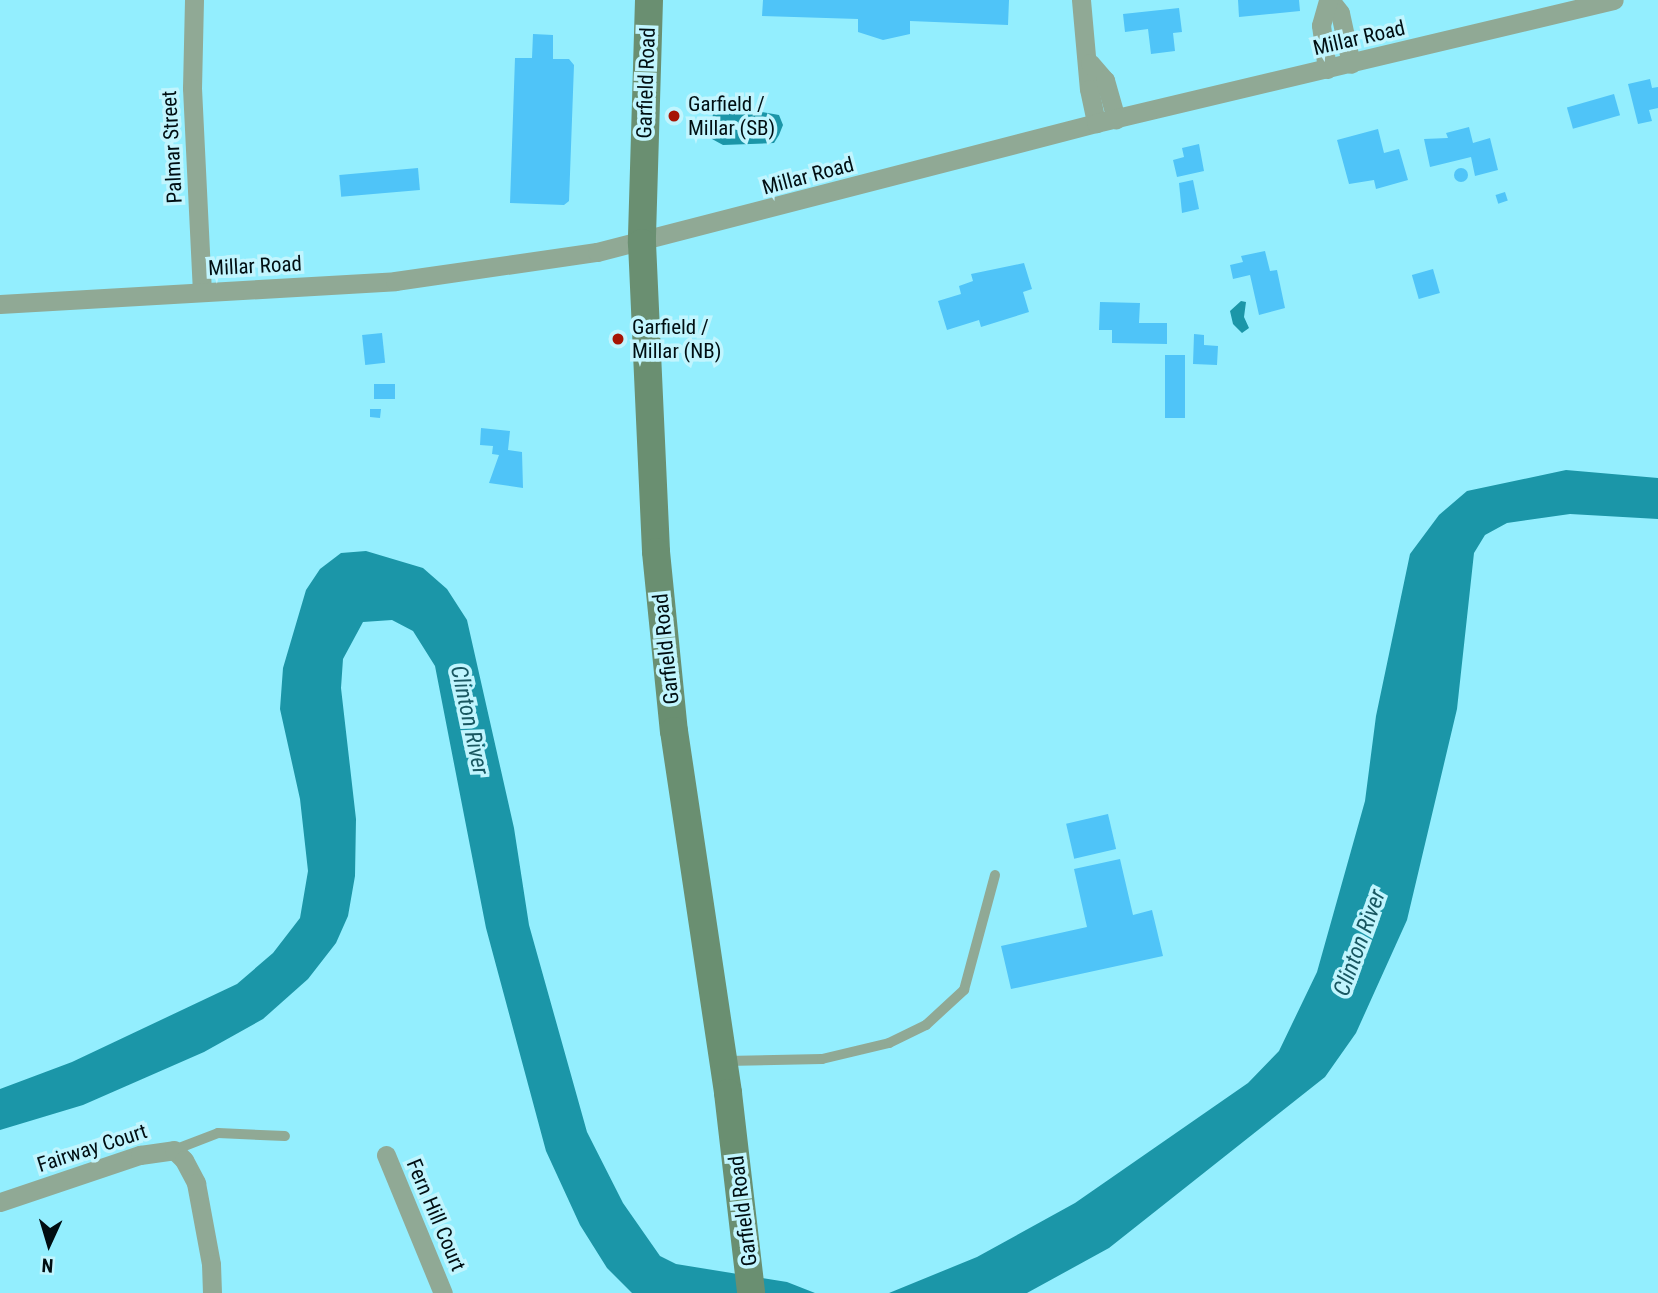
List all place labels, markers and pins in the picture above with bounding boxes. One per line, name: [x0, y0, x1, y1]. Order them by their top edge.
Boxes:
place label: Garfield / Millar (SB): [688, 91, 775, 141]
marker: Garfield / Millar (SB): [666, 108, 682, 124]
place label: Garfield / Millar (NB): [632, 314, 721, 364]
marker: Garfield / Millar (NB): [610, 331, 626, 347]

